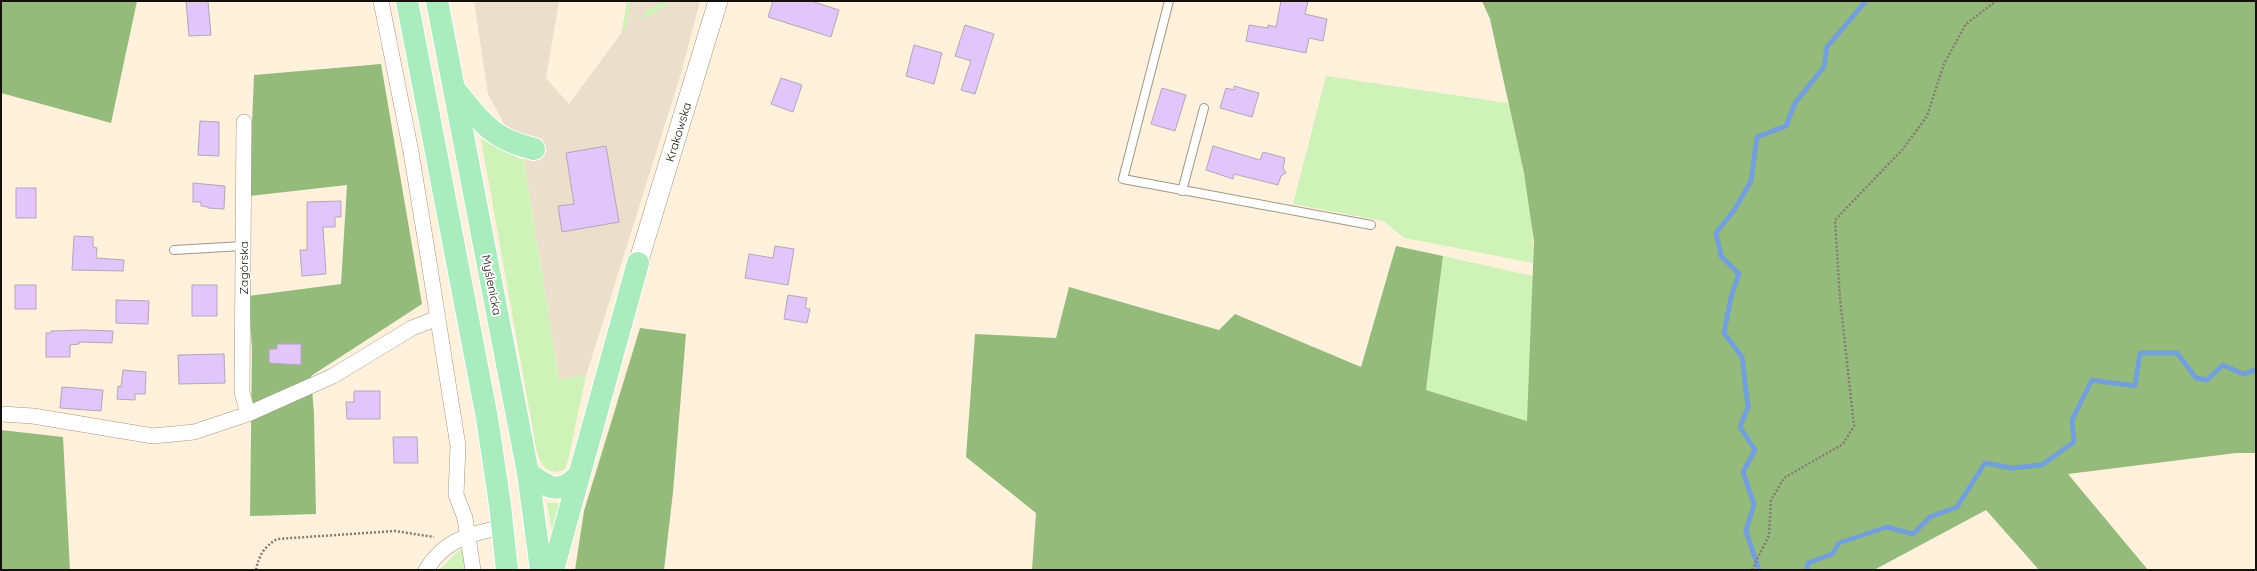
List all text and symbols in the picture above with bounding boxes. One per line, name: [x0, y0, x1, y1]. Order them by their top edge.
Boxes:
street label: Krakowska: [662, 100, 694, 164]
street label: Zagórska: [236, 241, 251, 295]
street label: Myślenicka: [479, 254, 505, 316]

